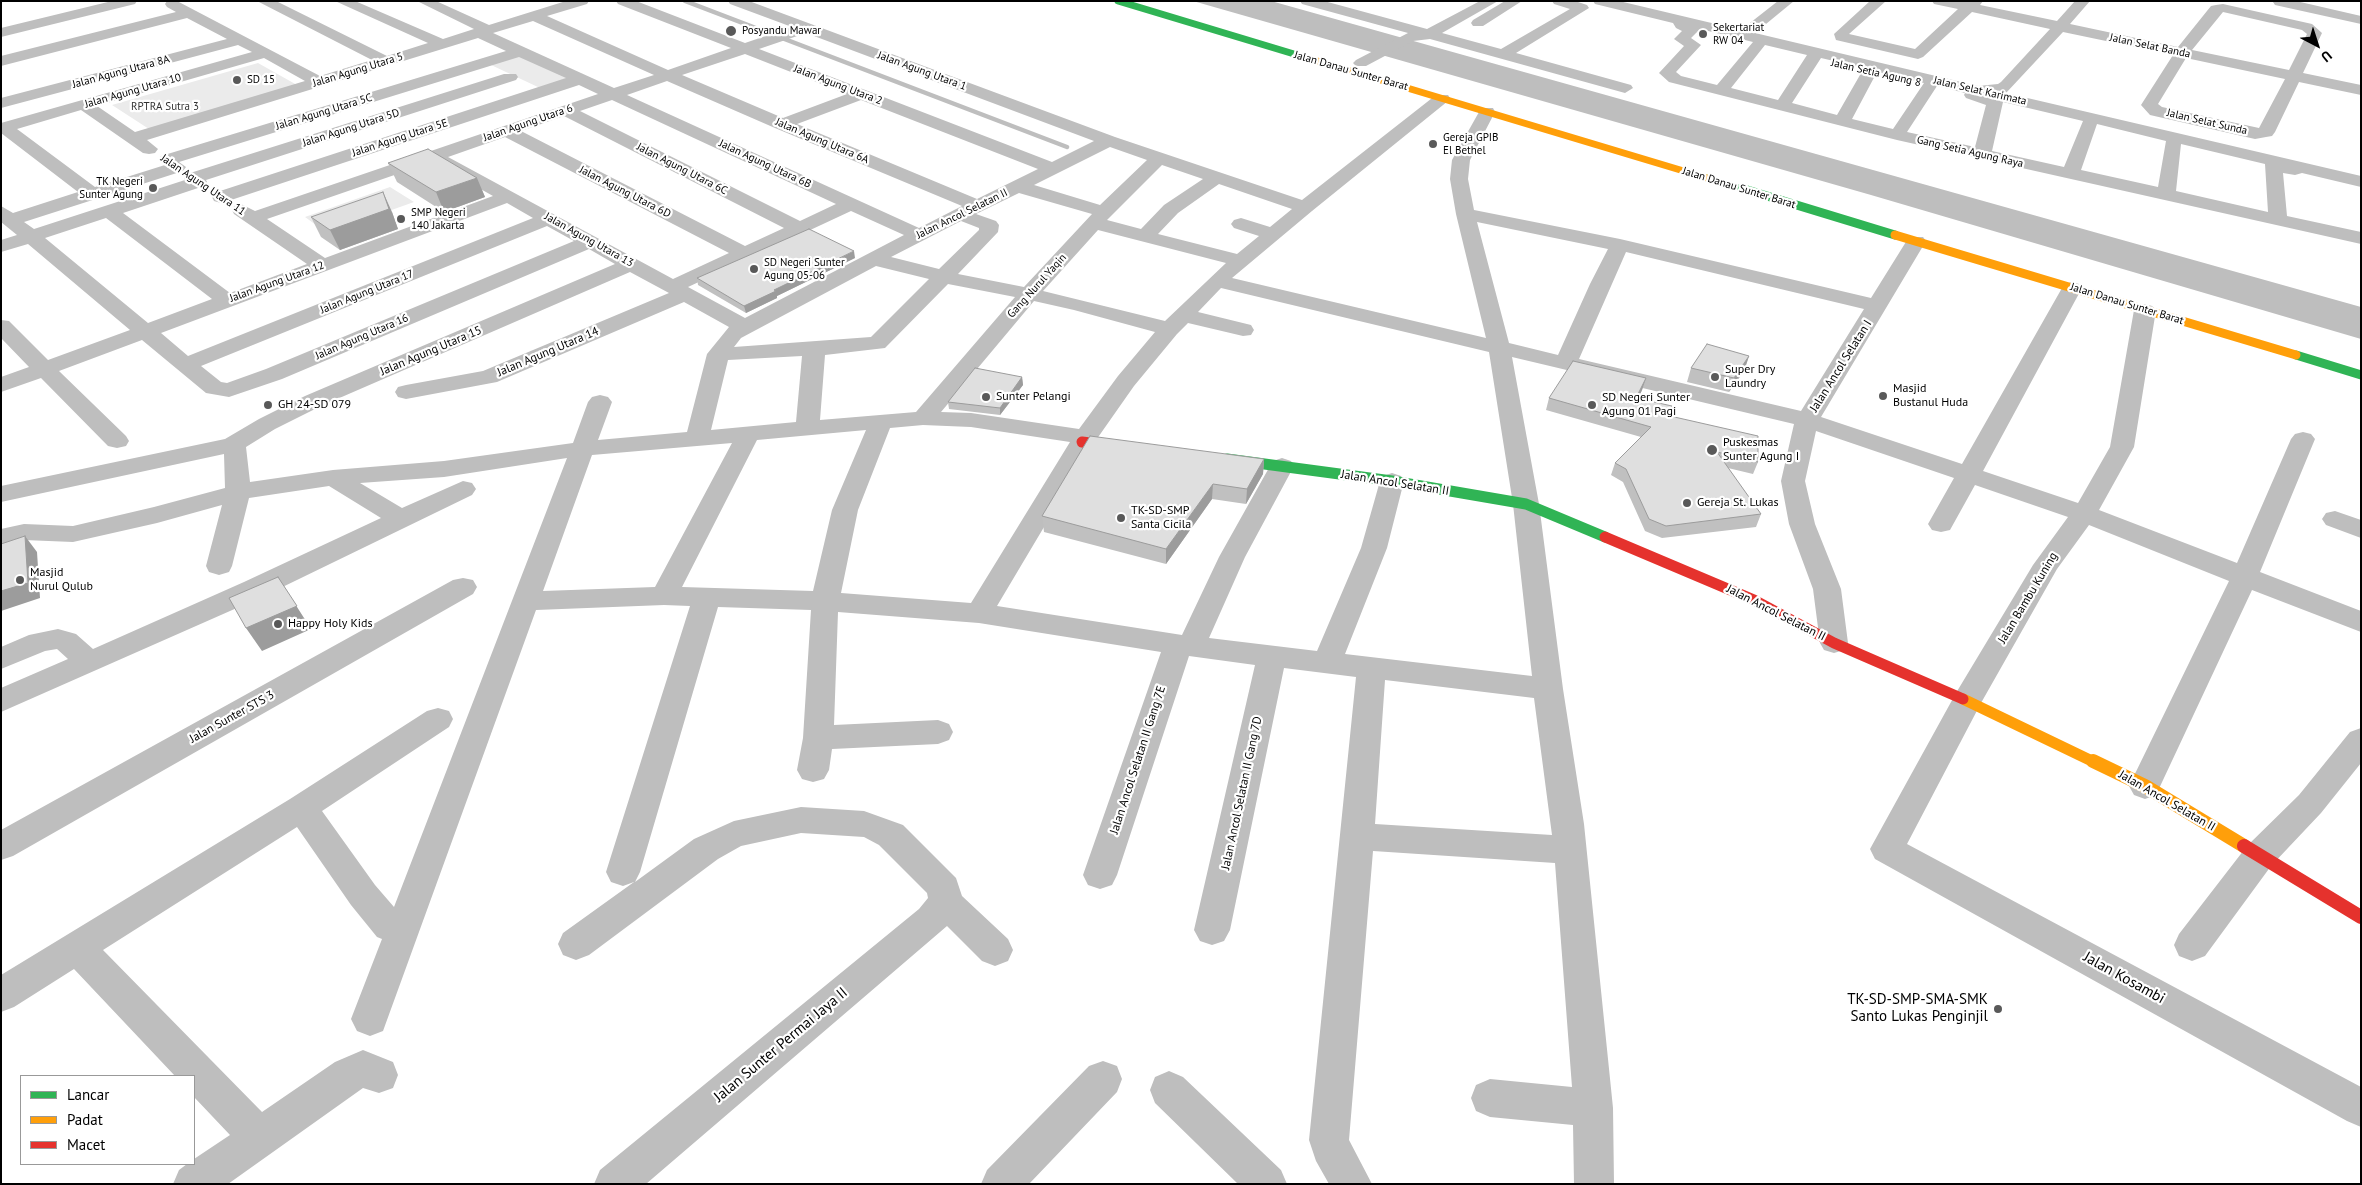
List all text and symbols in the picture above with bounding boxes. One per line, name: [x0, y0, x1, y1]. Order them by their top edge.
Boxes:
north arrow: [2292, 20, 2342, 70]
place label: Sekertariat RW 04: [1713, 21, 1764, 47]
marker: Posyandu Mawar: [724, 24, 738, 38]
place label: Posyandu Mawar: [742, 24, 821, 38]
marker: Sekertariat RW 04: [1697, 28, 1709, 40]
street label: Jalan Selat Banda: [2108, 31, 2192, 61]
text: U: [2317, 47, 2336, 66]
street label: Jalan Danau Sunter Barat: [1293, 48, 1409, 94]
street label: Jalan Agung Utara 1: [876, 49, 968, 93]
street label: Jalan Agung Utara 5: [311, 50, 405, 90]
street label: Jalan Agung Utara 8A: [71, 53, 171, 91]
street label: Jalan Setia Agung 8: [1830, 56, 1922, 90]
street label: Jalan Agung Utara 2: [792, 62, 884, 108]
street label: Jalan Agung Utara 10: [83, 71, 183, 111]
place label: SD 15: [247, 73, 275, 87]
marker: SD 15: [231, 74, 243, 86]
street label: Jalan Selat Karimata: [1932, 74, 2028, 108]
street label: Jalan Agung Utara 5C: [274, 91, 374, 133]
park label: RPTRA Sutra 3: [131, 100, 199, 114]
street label: Jalan Agung Utara 6: [482, 101, 574, 145]
street label: Jalan Agung Utara 5D: [301, 106, 401, 150]
street label: Jalan Selat Sunda: [2165, 106, 2249, 138]
street label: Jalan Agung Utara 6A: [773, 115, 871, 167]
street label: Jalan Agung Utara 5E: [351, 116, 449, 160]
place label: Gereja GPIB El Bethel: [1443, 131, 1498, 157]
street label: Gang Setia Agung Raya: [1915, 133, 2025, 171]
street label: Jalan Agung Utara 6B: [717, 137, 813, 191]
marker: Gereja GPIB El Bethel: [1427, 138, 1439, 150]
street label: Jalan Agung Utara 6C: [634, 140, 730, 198]
street label: Jalan Agung Utara 11: [158, 152, 248, 218]
street label: Jalan Agung Utara 6D: [577, 163, 673, 221]
street label: Jalan Danau Sunter Barat: [1681, 164, 1797, 212]
place label: TK Negeri Sunter Agung: [79, 175, 143, 201]
marker: TK Negeri Sunter Agung: [147, 182, 159, 194]
street label: Jalan Ancol Selatan II: [914, 186, 1010, 242]
place label: SMP Negeri 140 Jakarta: [411, 206, 466, 232]
street label: Jalan Agung Utara 13: [542, 210, 636, 270]
marker: SMP Negeri 140 Jakarta: [395, 213, 407, 225]
street label: Gang Nurul Yaqin: [1005, 251, 1069, 321]
place label: SD Negeri Sunter Agung 05-06: [764, 256, 845, 282]
street label: Jalan Agung Utara 12: [228, 259, 326, 305]
marker: SD Negeri Sunter Agung 05-06: [748, 263, 760, 275]
street label: Jalan Agung Utara 17: [318, 267, 416, 317]
street label: Jalan Danau Sunter Barat: [2069, 280, 2185, 328]
street label: Jalan Agung Utara 16: [314, 311, 410, 363]
street label: Jalan Ancol Selatan I: [1807, 317, 1875, 415]
street label: Jalan Agung Utara 15: [378, 323, 484, 379]
street label: Jalan Agung Utara 14: [495, 324, 601, 380]
place label: Super Dry Laundry: [1725, 363, 1775, 391]
marker: Super Dry Laundry: [1709, 371, 1721, 383]
place label: Masjid Bustanul Huda: [1893, 382, 1968, 410]
place label: Sunter Pelangi: [996, 390, 1071, 404]
marker: Masjid Bustanul Huda: [1877, 390, 1889, 402]
marker: Sunter Pelangi: [980, 391, 992, 403]
place label: SD Negeri Sunter Agung 01 Pagi: [1602, 391, 1690, 419]
place label: GH 24-SD 079: [278, 398, 351, 412]
marker: GH 24-SD 079: [262, 399, 274, 411]
marker: SD Negeri Sunter Agung 01 Pagi: [1586, 399, 1598, 411]
place label: Puskesmas Sunter Agung I: [1723, 436, 1799, 464]
marker: Puskesmas Sunter Agung I: [1705, 443, 1719, 457]
street label: Jalan Ancol Selatan II: [1340, 467, 1450, 499]
place label: Gereja St. Lukas: [1697, 496, 1779, 510]
marker: Gereja St. Lukas: [1681, 497, 1693, 509]
place label: TK-SD-SMP Santa Cicila: [1131, 504, 1191, 532]
marker: TK-SD-SMP Santa Cicila: [1115, 512, 1127, 524]
street label: Jalan Bambu Kuning: [1995, 550, 2061, 646]
place label: Masjid Nurul Qulub: [30, 566, 93, 594]
marker: Masjid Nurul Qulub: [14, 574, 26, 586]
street label: Jalan Ancol Selatan II: [1724, 582, 1828, 644]
place label: Happy Holy Kids: [288, 617, 372, 631]
marker: Happy Holy Kids: [272, 618, 284, 630]
street label: Jalan Ancol Selatan II Gang 7E: [1107, 684, 1169, 836]
street label: Jalan Sunter STS 3: [187, 688, 277, 746]
street label: Jalan Ancol Selatan II Gang 7D: [1219, 715, 1265, 871]
street label: Jalan Ancol Selatan II: [2116, 767, 2218, 835]
street label: Jalan Kosambi: [2080, 948, 2168, 1008]
street label: Jalan Sunter Permai Jaya II: [711, 984, 851, 1106]
place label: TK-SD-SMP-SMA-SMK Santo Lukas Penginjil: [1847, 991, 1988, 1026]
marker: TK-SD-SMP-SMA-SMK Santo Lukas Penginjil: [1992, 1003, 2004, 1015]
legend: [20, 1075, 195, 1165]
text: Lancar: [67, 1085, 109, 1104]
text: Padat: [67, 1110, 103, 1129]
text: Macet: [67, 1135, 105, 1154]

